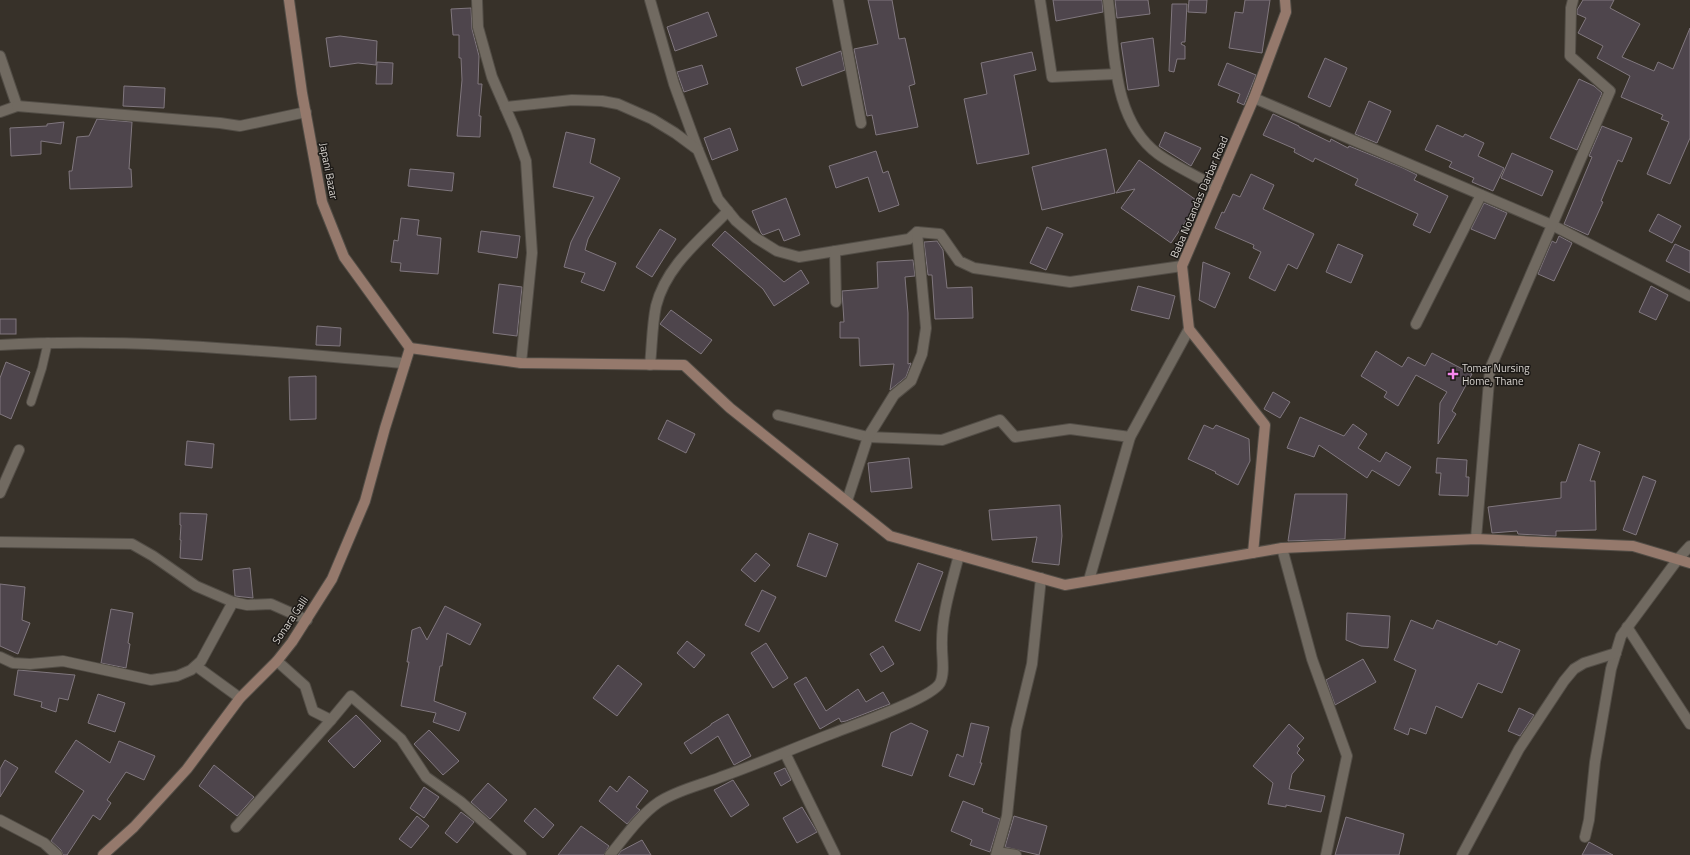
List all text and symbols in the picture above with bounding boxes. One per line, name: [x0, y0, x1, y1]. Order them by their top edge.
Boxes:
street label: Baba Notandas Darbar Road: [1166, 133, 1232, 260]
street label: Japani Bazar: [316, 141, 342, 201]
place label: Tomar Nursing Home, Thane: [1462, 360, 1530, 389]
marker: Tomar Nursing Home, Thane: [1447, 368, 1459, 380]
street label: Sonara Galli: [268, 593, 312, 647]

